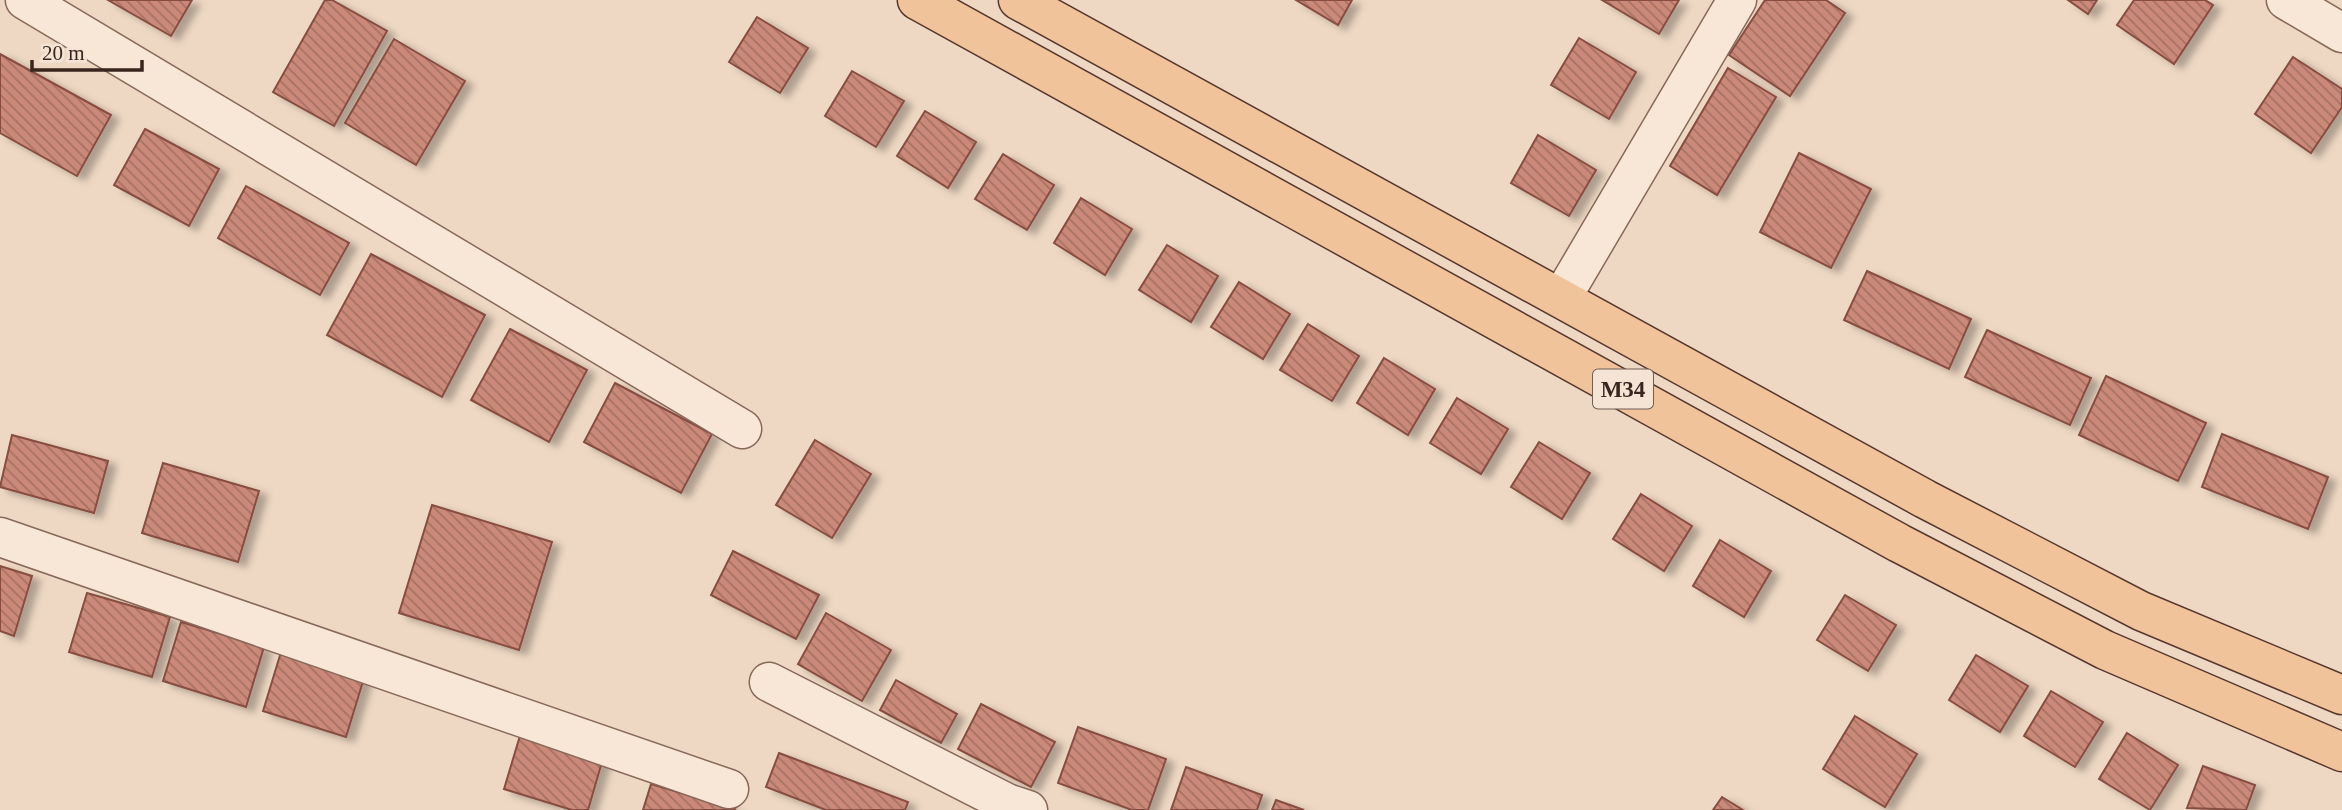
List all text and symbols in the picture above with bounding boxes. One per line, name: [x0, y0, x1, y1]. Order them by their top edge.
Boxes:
scale bar: [32, 28, 142, 72]
text: 20 m: [42, 41, 85, 65]
road number: M34: [1593, 370, 1653, 408]

